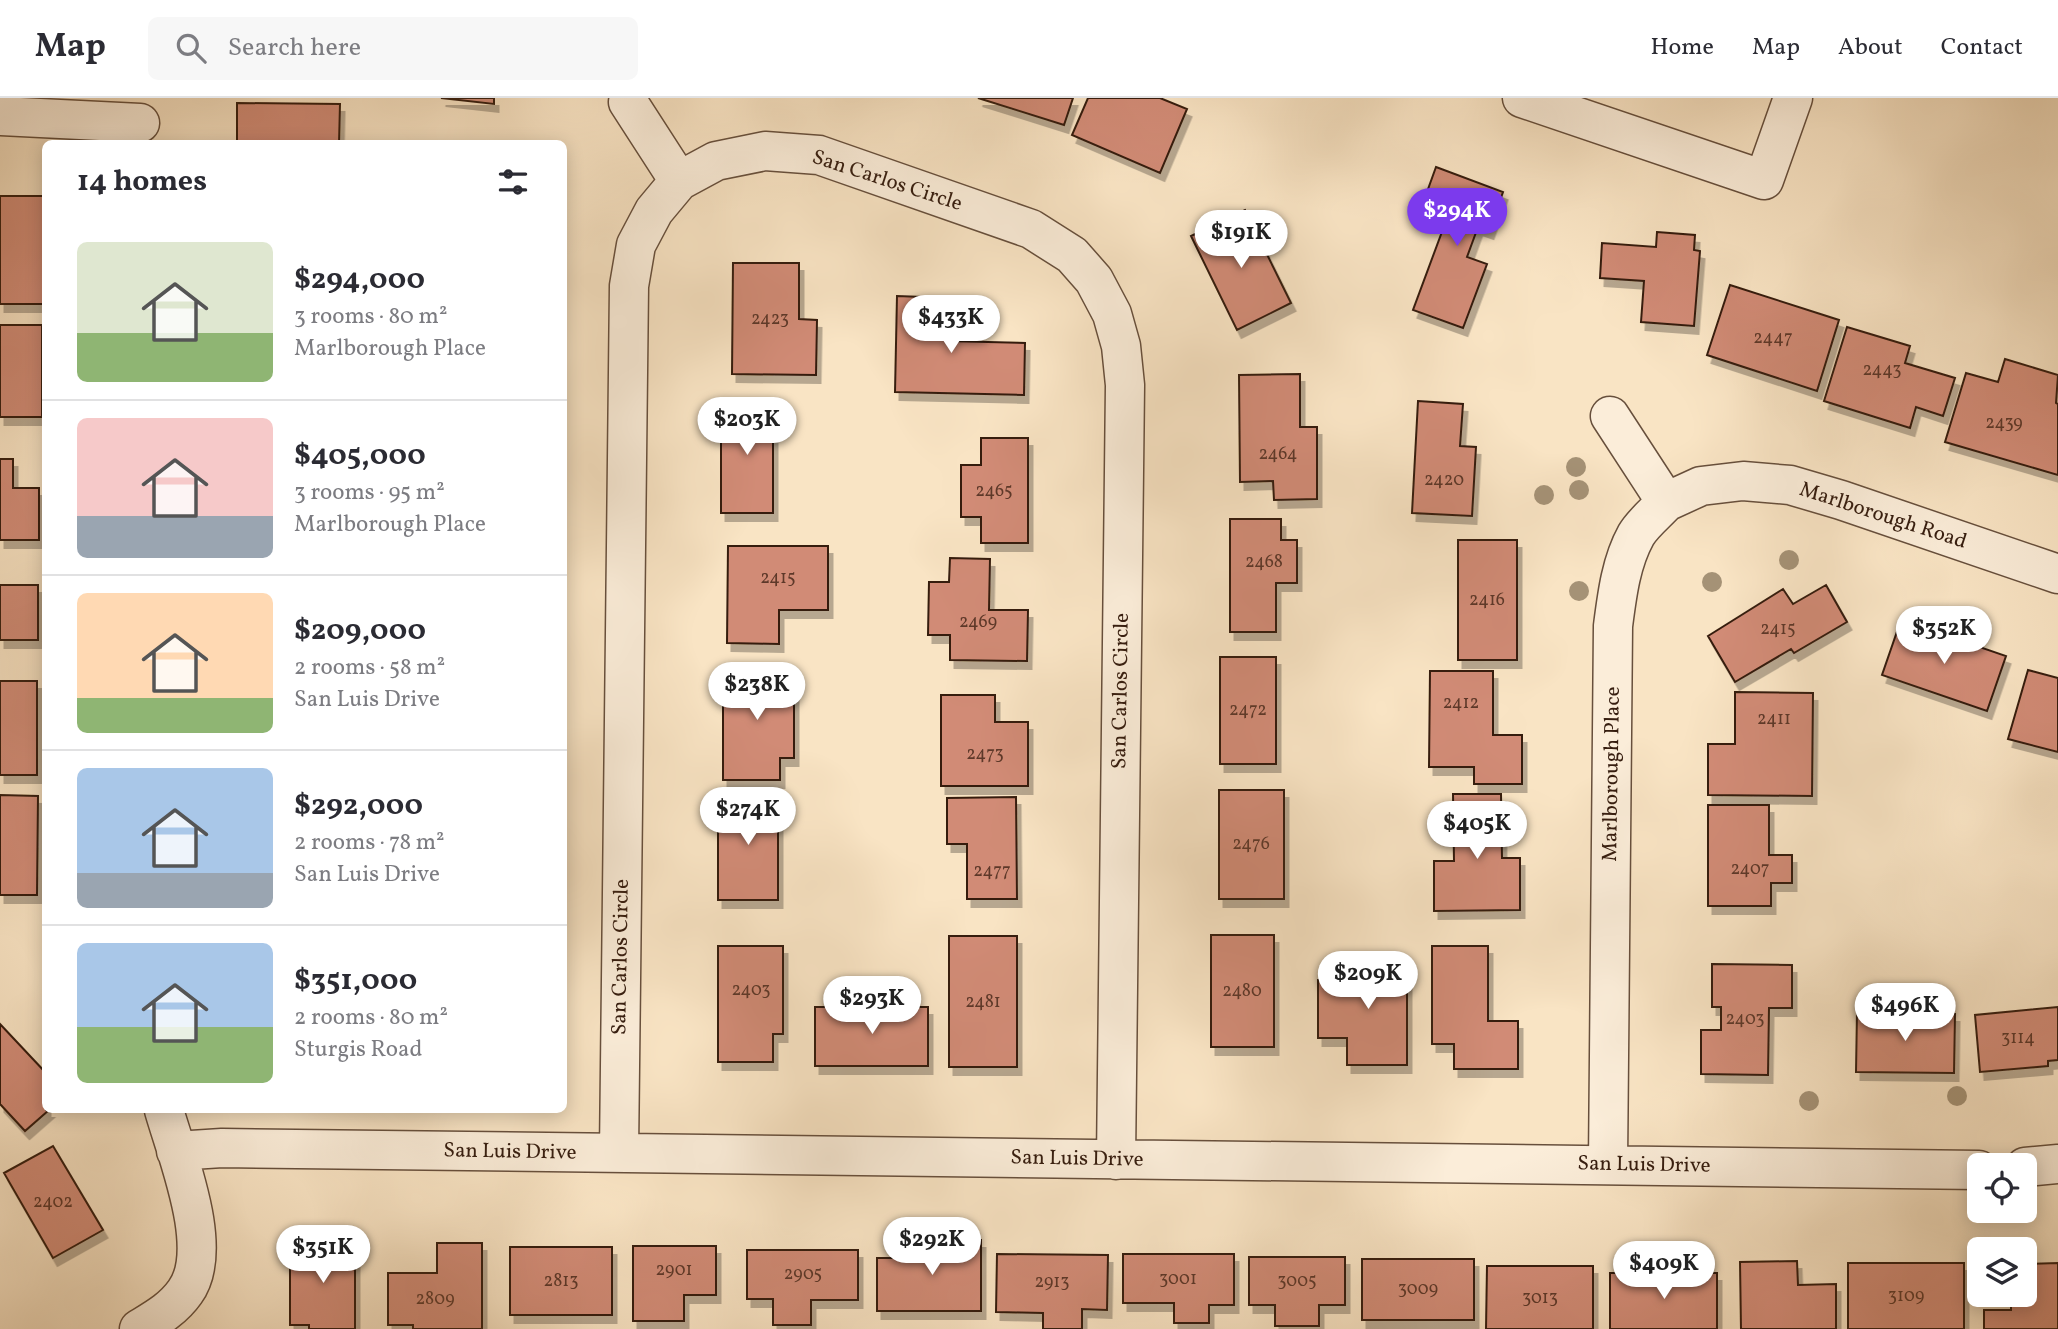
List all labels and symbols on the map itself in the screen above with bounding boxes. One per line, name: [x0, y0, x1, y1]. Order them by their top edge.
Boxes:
street label: San Carlos Circle: [808, 143, 966, 219]
pin: $294K: [1408, 188, 1506, 248]
pin: $191K: [1192, 211, 1290, 270]
pin: $433K: [902, 296, 1000, 355]
house number: 2423: [751, 307, 789, 332]
house number: 2447: [1753, 326, 1793, 351]
house number: 2443: [1862, 358, 1902, 383]
pin: $203K: [698, 398, 796, 457]
house number: 2439: [1985, 411, 2023, 436]
house number: 2464: [1258, 442, 1298, 467]
house number: 2420: [1424, 468, 1464, 493]
street label: Marlborough Road: [1796, 475, 1970, 557]
house number: 2465: [975, 479, 1013, 504]
house number: 2468: [1245, 550, 1283, 575]
house number: 2415: [760, 566, 796, 591]
house number: 2416: [1469, 588, 1505, 613]
pin: $352K: [1895, 606, 1993, 666]
house number: 2469: [959, 610, 997, 635]
street label: San Carlos Circle: [1105, 613, 1137, 769]
house number: 2415: [1760, 617, 1796, 642]
pin: $238K: [708, 662, 806, 722]
street label: Marlborough Place: [1596, 686, 1628, 862]
house number: 2412: [1443, 691, 1479, 716]
house number: 2472: [1229, 698, 1267, 723]
house number: 2411: [1757, 707, 1791, 732]
house number: 2473: [966, 742, 1004, 767]
pin: $274K: [699, 788, 797, 847]
pin: $405K: [1428, 802, 1526, 861]
house number: 2476: [1232, 832, 1270, 857]
house number: 2407: [1730, 857, 1770, 882]
house number: 2477: [973, 859, 1011, 884]
street label: San Carlos Circle: [605, 879, 637, 1035]
pin: $209K: [1319, 951, 1417, 1011]
pin: $293K: [823, 976, 921, 1036]
house number: 2403: [731, 978, 771, 1003]
house number: 2480: [1222, 979, 1262, 1004]
pin: $496K: [1856, 984, 1954, 1043]
house number: 2481: [965, 990, 1001, 1015]
house number: 2403: [1725, 1007, 1765, 1032]
house number: 3114: [2001, 1026, 2035, 1051]
street label: San Luis Drive: [443, 1136, 577, 1168]
street label: San Luis Drive: [1010, 1143, 1144, 1175]
street label: San Luis Drive: [1577, 1149, 1711, 1181]
house number: 2402: [33, 1190, 73, 1215]
pin: $292K: [883, 1218, 981, 1277]
pin: $351K: [274, 1226, 372, 1285]
pin: $409K: [1615, 1242, 1713, 1301]
house number: 2901: [656, 1258, 693, 1283]
house number: 2905: [784, 1262, 822, 1287]
house number: 3001: [1159, 1267, 1197, 1292]
house number: 2813: [543, 1269, 579, 1294]
house number: 3005: [1277, 1269, 1317, 1294]
house number: 2913: [1034, 1270, 1070, 1295]
house number: 3009: [1398, 1277, 1438, 1302]
house number: 3109: [1888, 1284, 1924, 1309]
house number: 3013: [1522, 1286, 1558, 1311]
house number: 2809: [415, 1287, 455, 1312]

